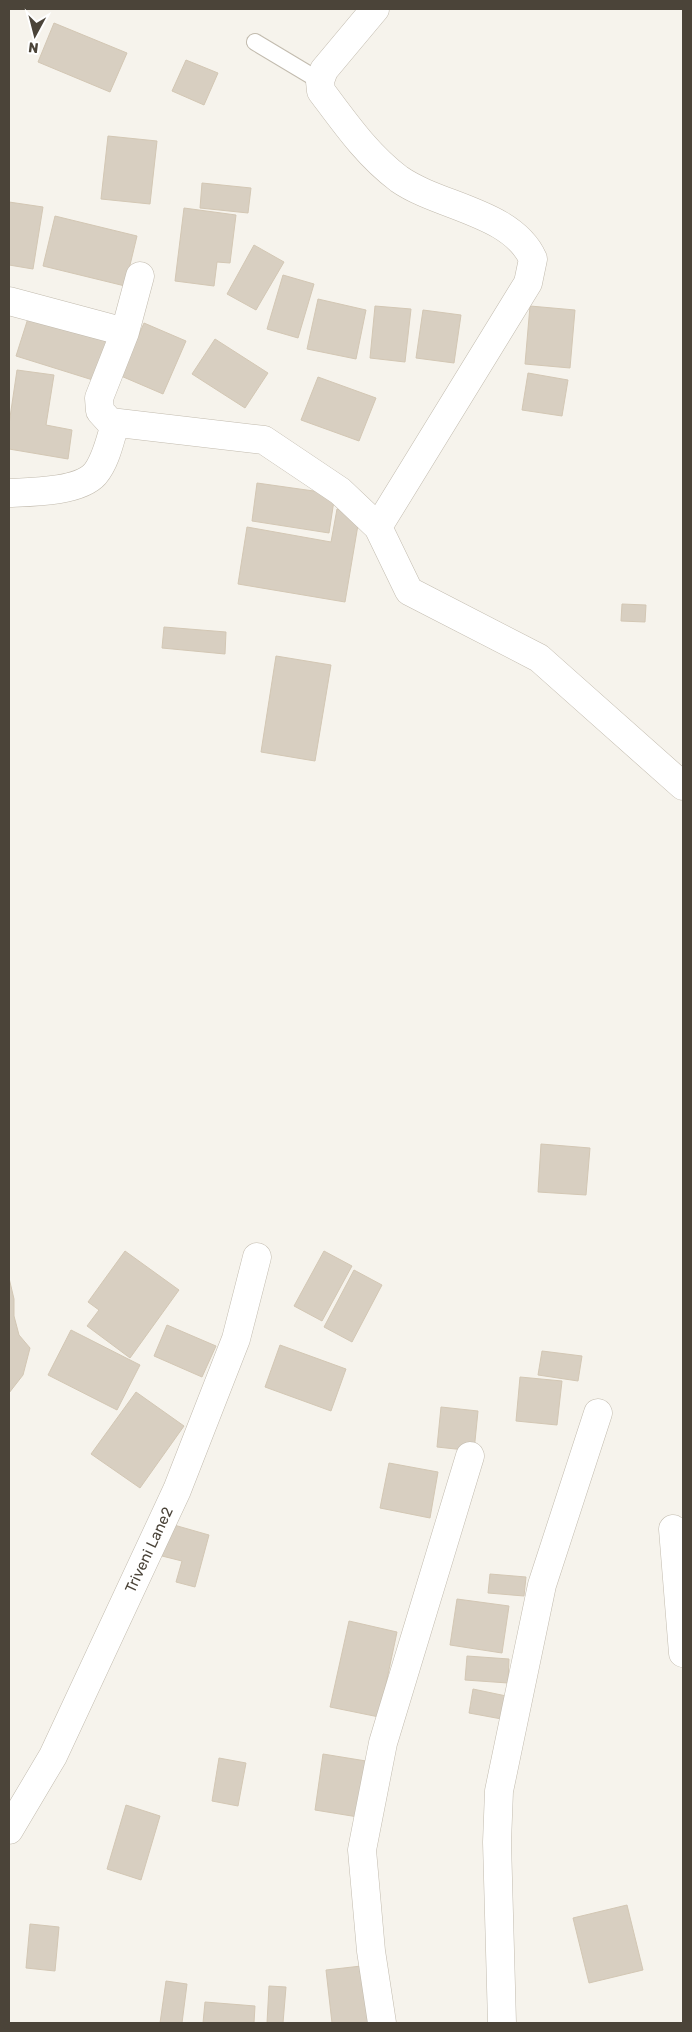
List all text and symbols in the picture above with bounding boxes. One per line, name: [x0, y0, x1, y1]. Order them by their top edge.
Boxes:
north arrow: [10, 10, 60, 60]
text: N: [27, 38, 40, 56]
street label: Triveni Lane2: [121, 1504, 177, 1596]

